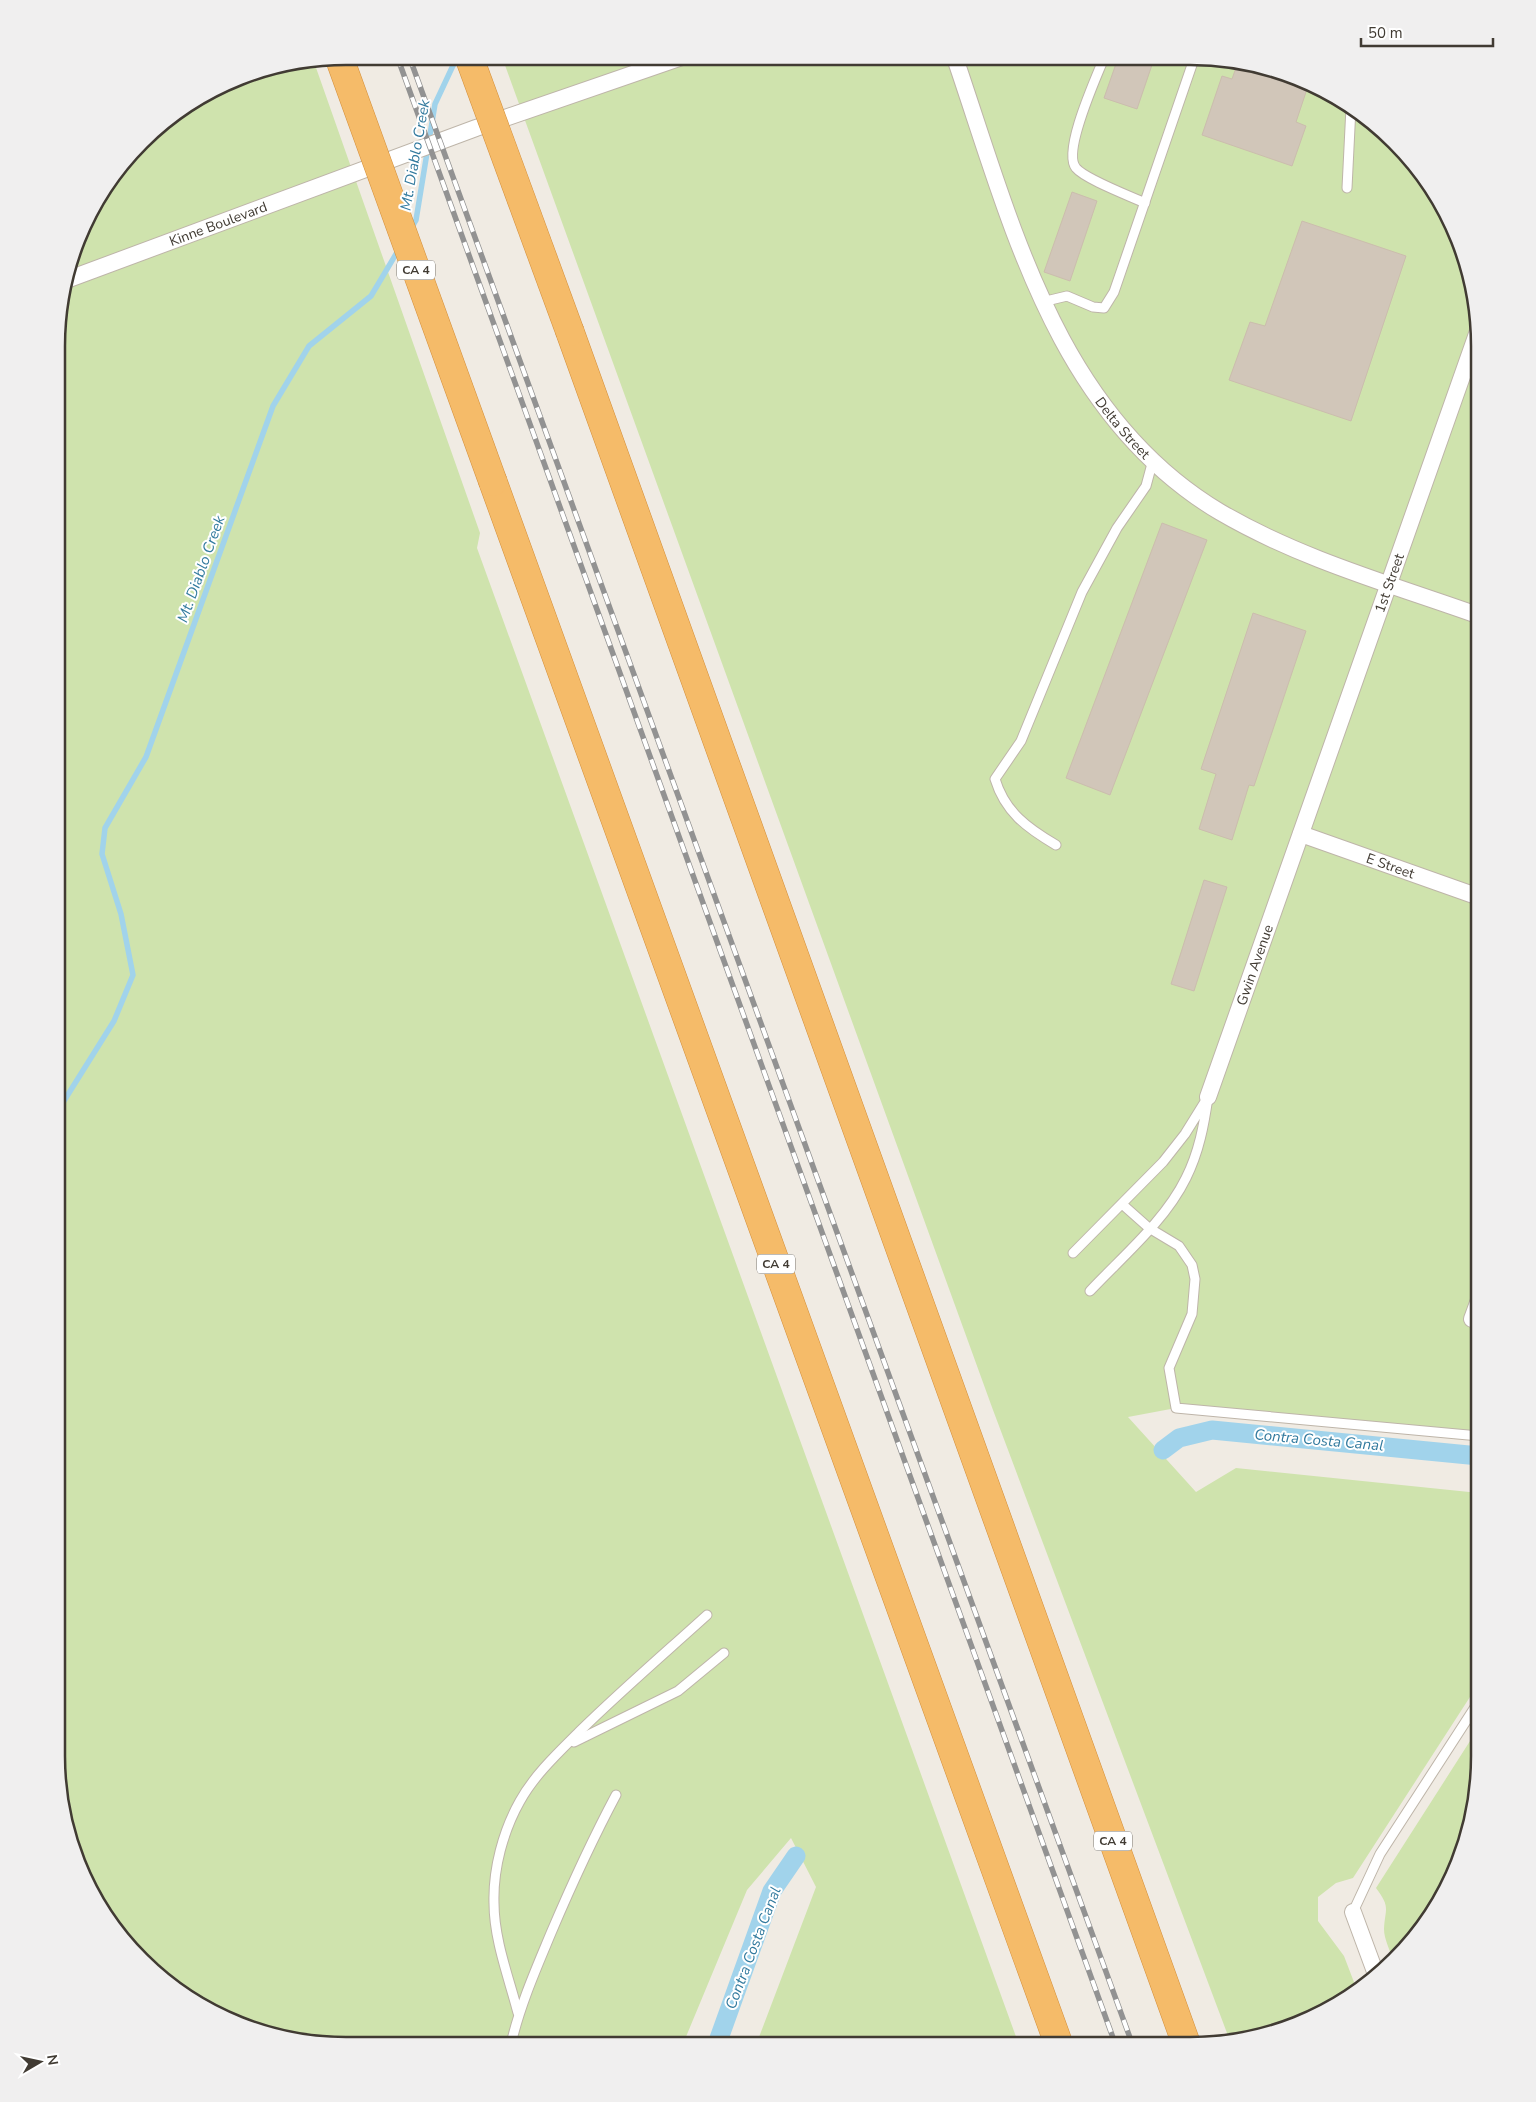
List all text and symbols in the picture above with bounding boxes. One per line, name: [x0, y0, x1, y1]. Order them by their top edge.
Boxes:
scale bar: [1361, 15, 1494, 47]
text: 50 m: [1368, 23, 1403, 43]
water label: Mt. Diablo Creek: [395, 98, 435, 212]
street label: Kinne Boulevard: [167, 197, 270, 251]
road number: CA 4: [397, 260, 435, 280]
street label: Delta Street: [1090, 393, 1154, 464]
water label: Mt. Diablo Creek: [172, 512, 230, 625]
street label: 1st Street: [1370, 551, 1409, 615]
street label: E Street: [1364, 849, 1417, 884]
street label: Gwin Avenue: [1232, 922, 1278, 1008]
road number: CA 4: [757, 1254, 795, 1274]
water label: Contra Costa Canal: [1254, 1424, 1384, 1456]
road number: CA 4: [1094, 1832, 1132, 1850]
water label: Contra Costa Canal: [720, 1884, 786, 2012]
north arrow: [15, 2037, 65, 2087]
text: N: [42, 2053, 63, 2067]

